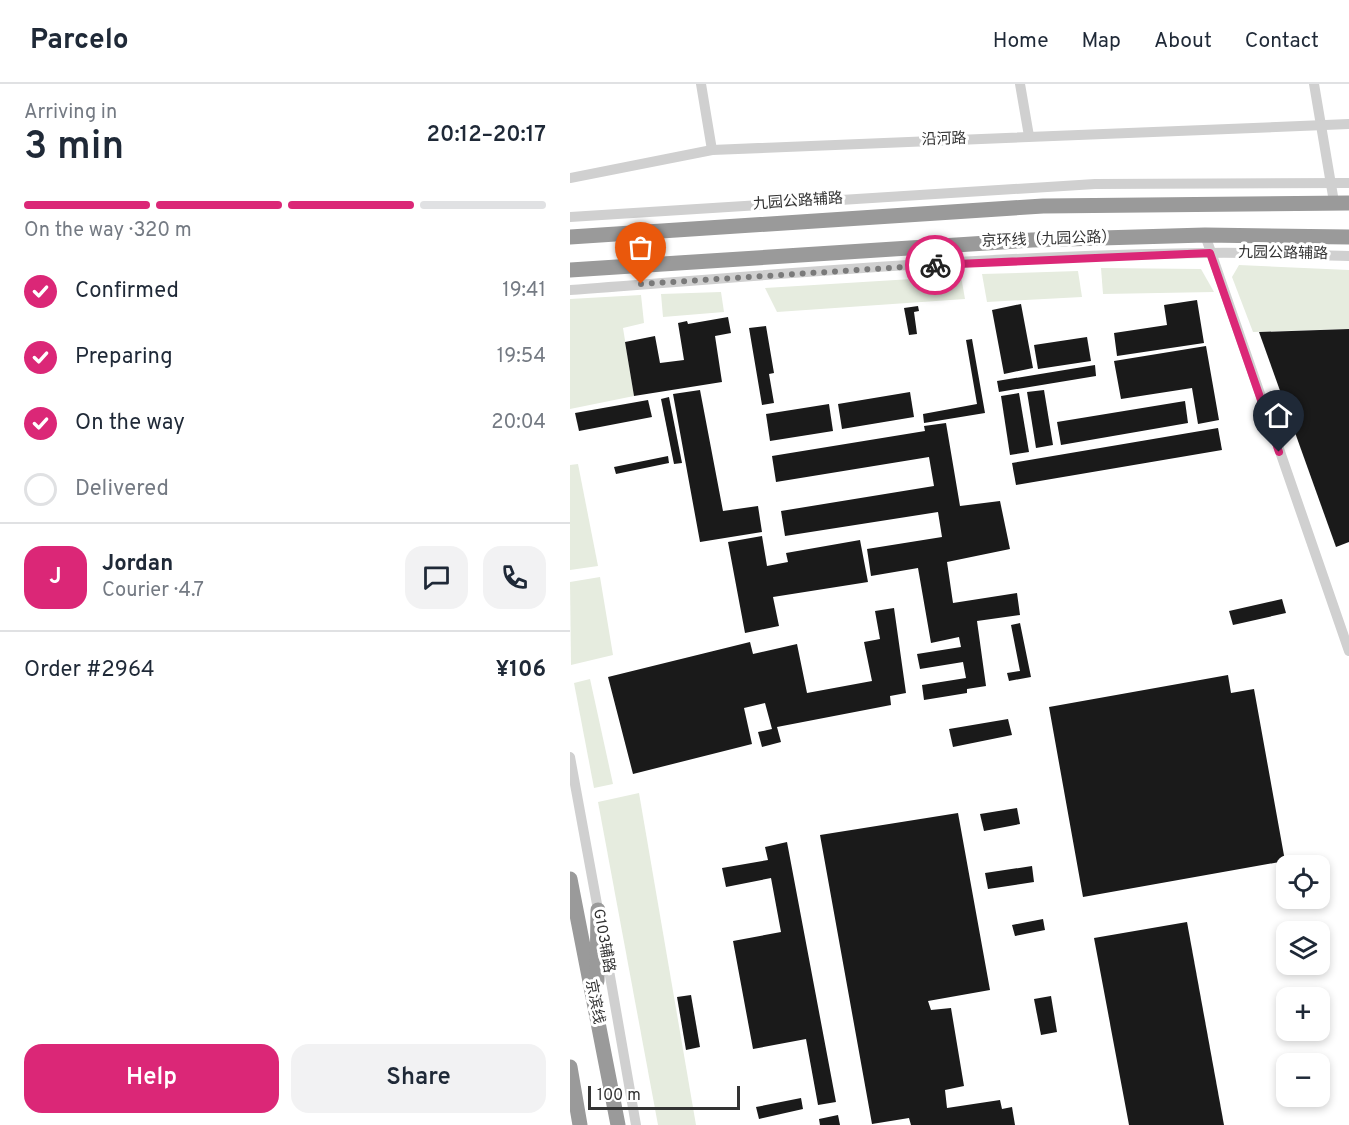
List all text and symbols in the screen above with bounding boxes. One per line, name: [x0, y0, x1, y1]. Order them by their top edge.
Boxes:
text: Parcelo: [30, 23, 129, 59]
text: Home: [993, 28, 1049, 55]
text: Map: [1082, 28, 1121, 55]
text: About: [1154, 28, 1212, 55]
text: Contact: [1245, 28, 1319, 55]
text: Arriving in: [24, 100, 117, 126]
text: 20:12–20:17: [427, 122, 546, 149]
text: 3 min: [24, 124, 124, 173]
street label: 沿河路: [921, 130, 967, 150]
street label: 九园公路辅路: [752, 189, 844, 215]
text: On the way · 320 m: [24, 218, 192, 244]
pin: [615, 222, 666, 284]
street label: 京环线（九园公路）: [981, 228, 1117, 252]
icon: bag: [624, 231, 657, 264]
courier: [905, 235, 965, 295]
street label: 九园公路辅路: [1238, 244, 1328, 264]
icon: bike: [919, 249, 952, 282]
icon: check: [24, 275, 57, 308]
text: Confirmed: [75, 278, 179, 305]
text: 19:41: [502, 278, 546, 304]
icon: check: [24, 341, 57, 374]
text: Preparing: [75, 344, 173, 371]
text: 19:54: [497, 344, 546, 370]
pin: [1253, 390, 1304, 452]
icon: home: [1262, 399, 1295, 432]
icon: check: [24, 407, 57, 440]
text: On the way: [75, 410, 185, 437]
text: 20:04: [491, 410, 546, 436]
text: Delivered: [75, 476, 169, 503]
button: chat: [405, 546, 468, 609]
button: phone: [483, 546, 546, 609]
text: Jordan: [102, 551, 173, 578]
text: J: [49, 564, 62, 591]
text: Courier · 4.7: [102, 578, 204, 604]
text: Order #2964: [24, 657, 155, 684]
text: ¥106: [496, 657, 546, 684]
map controls: [1276, 855, 1330, 1107]
button: locate: [1276, 855, 1330, 909]
street label: G103辅路: [588, 908, 618, 974]
button: layers: [1276, 921, 1330, 975]
street label: 京滨线: [580, 978, 608, 1026]
button: +: [1276, 987, 1330, 1041]
button: Help: [24, 1044, 279, 1113]
button: Share: [291, 1044, 546, 1113]
button: −: [1276, 1053, 1330, 1107]
scale bar: [588, 1083, 740, 1110]
text: 100 m: [597, 1086, 641, 1106]

